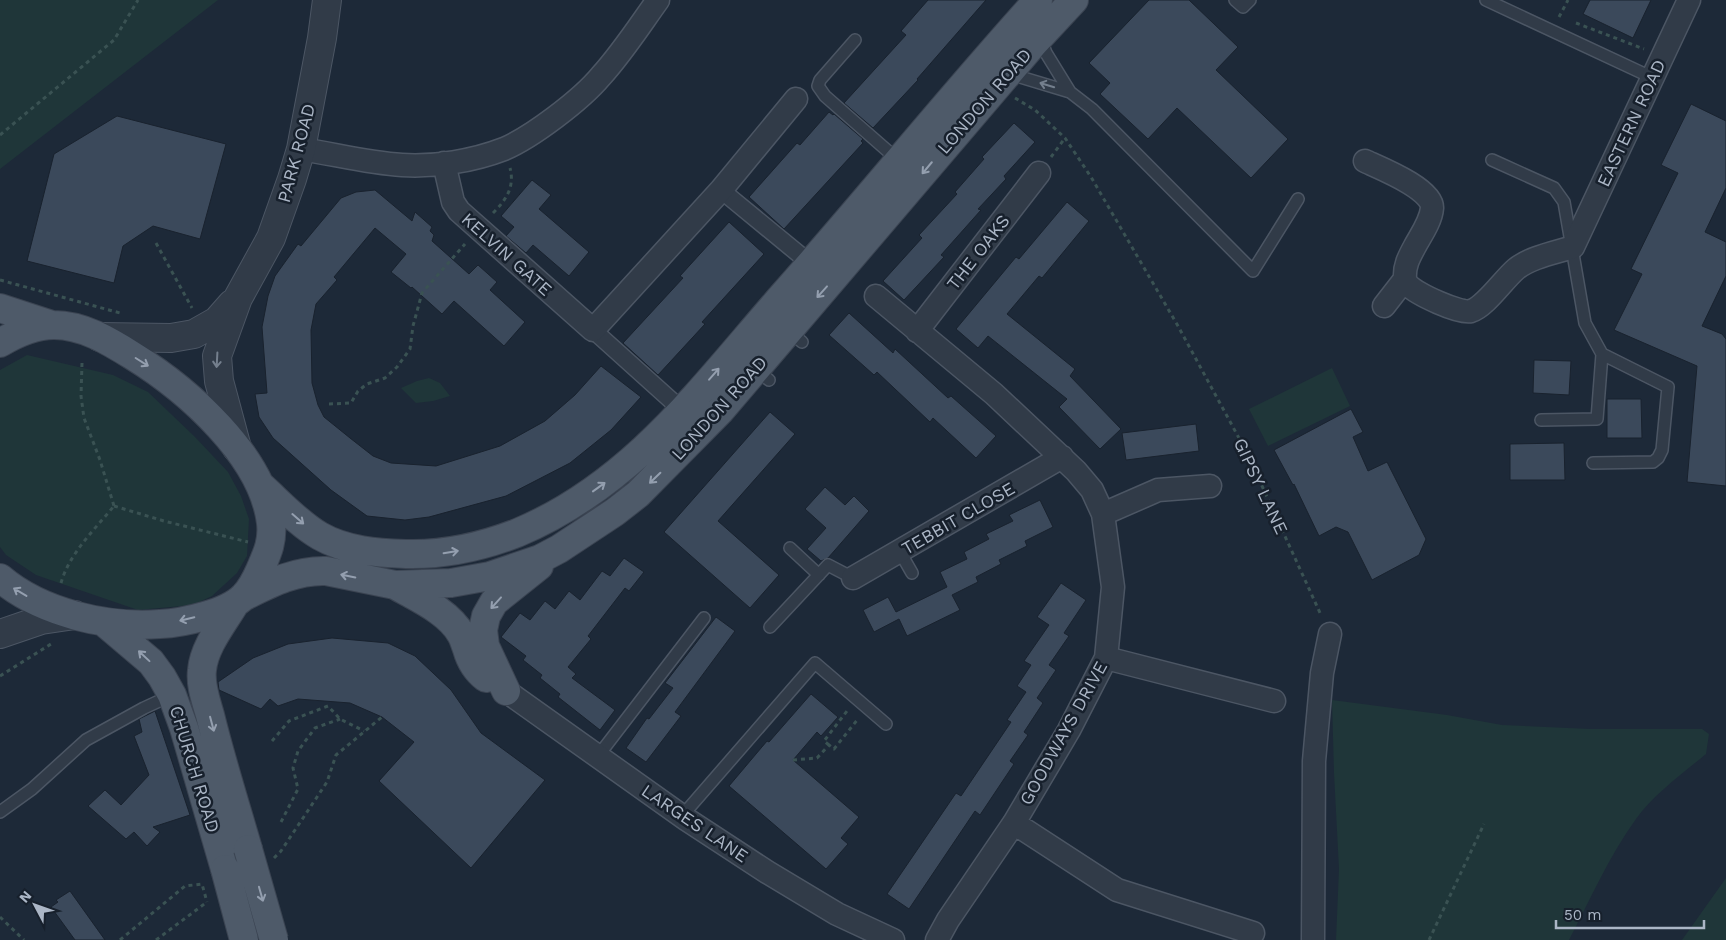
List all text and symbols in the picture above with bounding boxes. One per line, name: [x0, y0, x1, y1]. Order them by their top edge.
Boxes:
street label: LONDON ROAD: [933, 44, 1035, 158]
street label: EASTERN ROAD: [1592, 56, 1670, 190]
one-way arrow: [1040, 80, 1056, 89]
street label: PARK ROAD: [273, 101, 319, 205]
one-way arrow: [921, 161, 932, 174]
street label: KELVIN GATE: [458, 208, 556, 300]
street label: THE OAKS: [942, 210, 1014, 294]
one-way arrow: [816, 285, 827, 298]
one-way arrow: [213, 352, 222, 368]
street label: LONDON ROAD: [667, 352, 771, 464]
one-way arrow: [135, 356, 149, 367]
one-way arrow: [709, 367, 720, 380]
street label: GIPSY LANE: [1230, 435, 1292, 537]
one-way arrow: [648, 472, 661, 484]
street label: TEBBIT CLOSE: [898, 477, 1018, 559]
one-way arrow: [592, 482, 606, 492]
one-way arrow: [291, 513, 304, 524]
one-way arrow: [443, 546, 459, 556]
one-way arrow: [340, 571, 356, 580]
one-way arrow: [14, 587, 28, 597]
one-way arrow: [490, 597, 501, 610]
one-way arrow: [180, 615, 196, 625]
one-way arrow: [138, 650, 150, 662]
street label: GOODWAYS DRIVE: [1015, 657, 1111, 809]
street label: CHURCH ROAD: [166, 703, 224, 835]
one-way arrow: [208, 715, 217, 731]
street label: LARGES LANE: [638, 780, 752, 866]
north arrow: [10, 880, 60, 930]
one-way arrow: [257, 886, 266, 902]
text: N: [16, 887, 35, 906]
scale bar: [1556, 898, 1704, 930]
text: 50 m: [1564, 906, 1601, 924]

